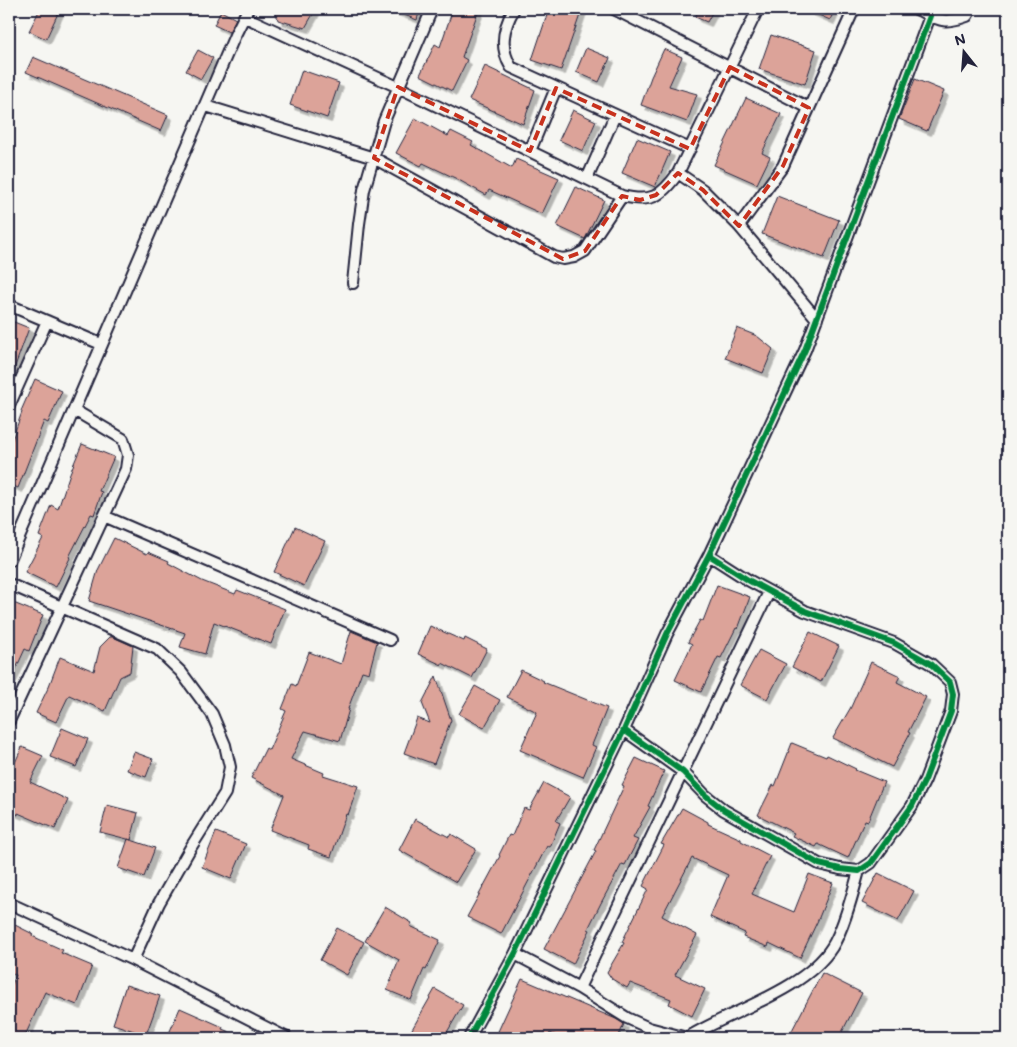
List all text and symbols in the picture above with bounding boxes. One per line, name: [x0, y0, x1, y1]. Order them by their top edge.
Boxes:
north arrow: [940, 28, 990, 78]
text: N: [952, 28, 968, 50]

